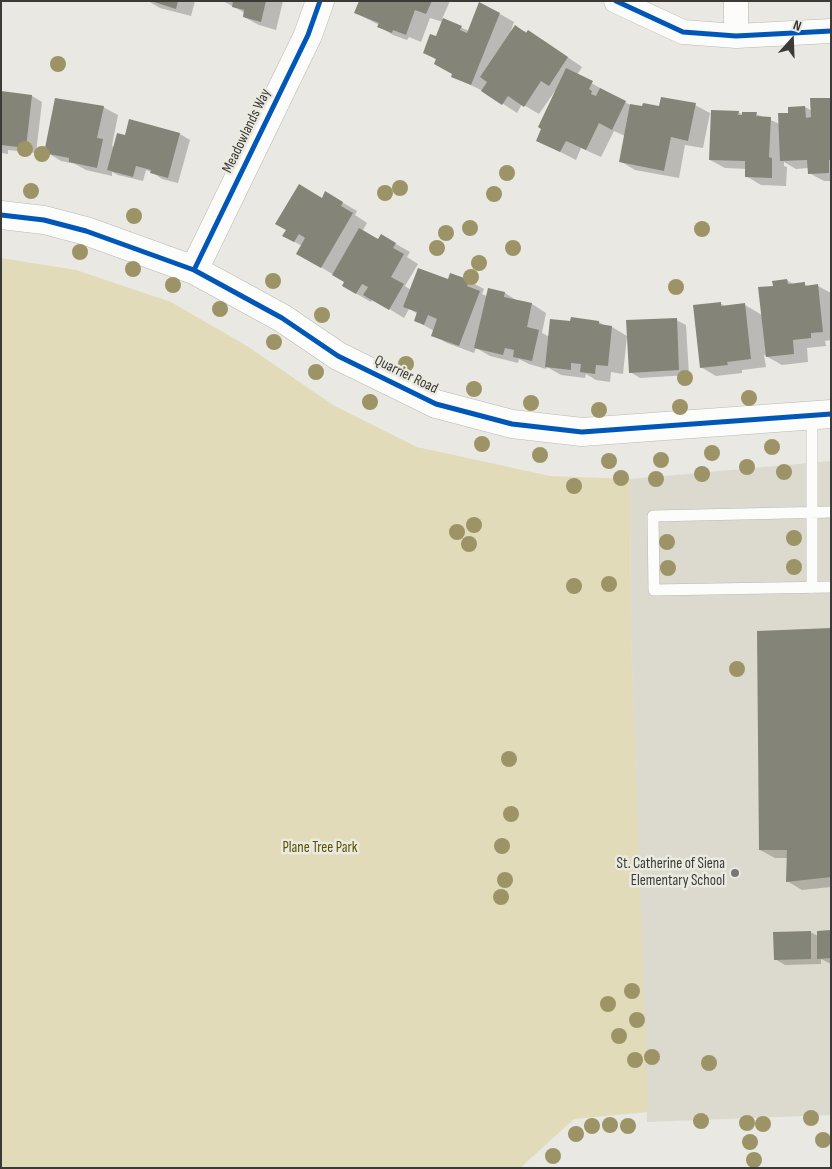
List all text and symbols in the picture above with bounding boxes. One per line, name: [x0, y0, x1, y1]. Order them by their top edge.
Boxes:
north arrow: [767, 15, 817, 65]
text: N: [791, 16, 804, 35]
street label: Meadowlands Way: [219, 86, 275, 176]
street label: Quarrier Road: [371, 352, 441, 398]
park label: Plane Tree Park: [282, 839, 358, 857]
place label: St. Catherine of Siena Elementary School: [617, 855, 725, 890]
marker: St. Catherine of Siena Elementary School: [729, 867, 741, 879]

